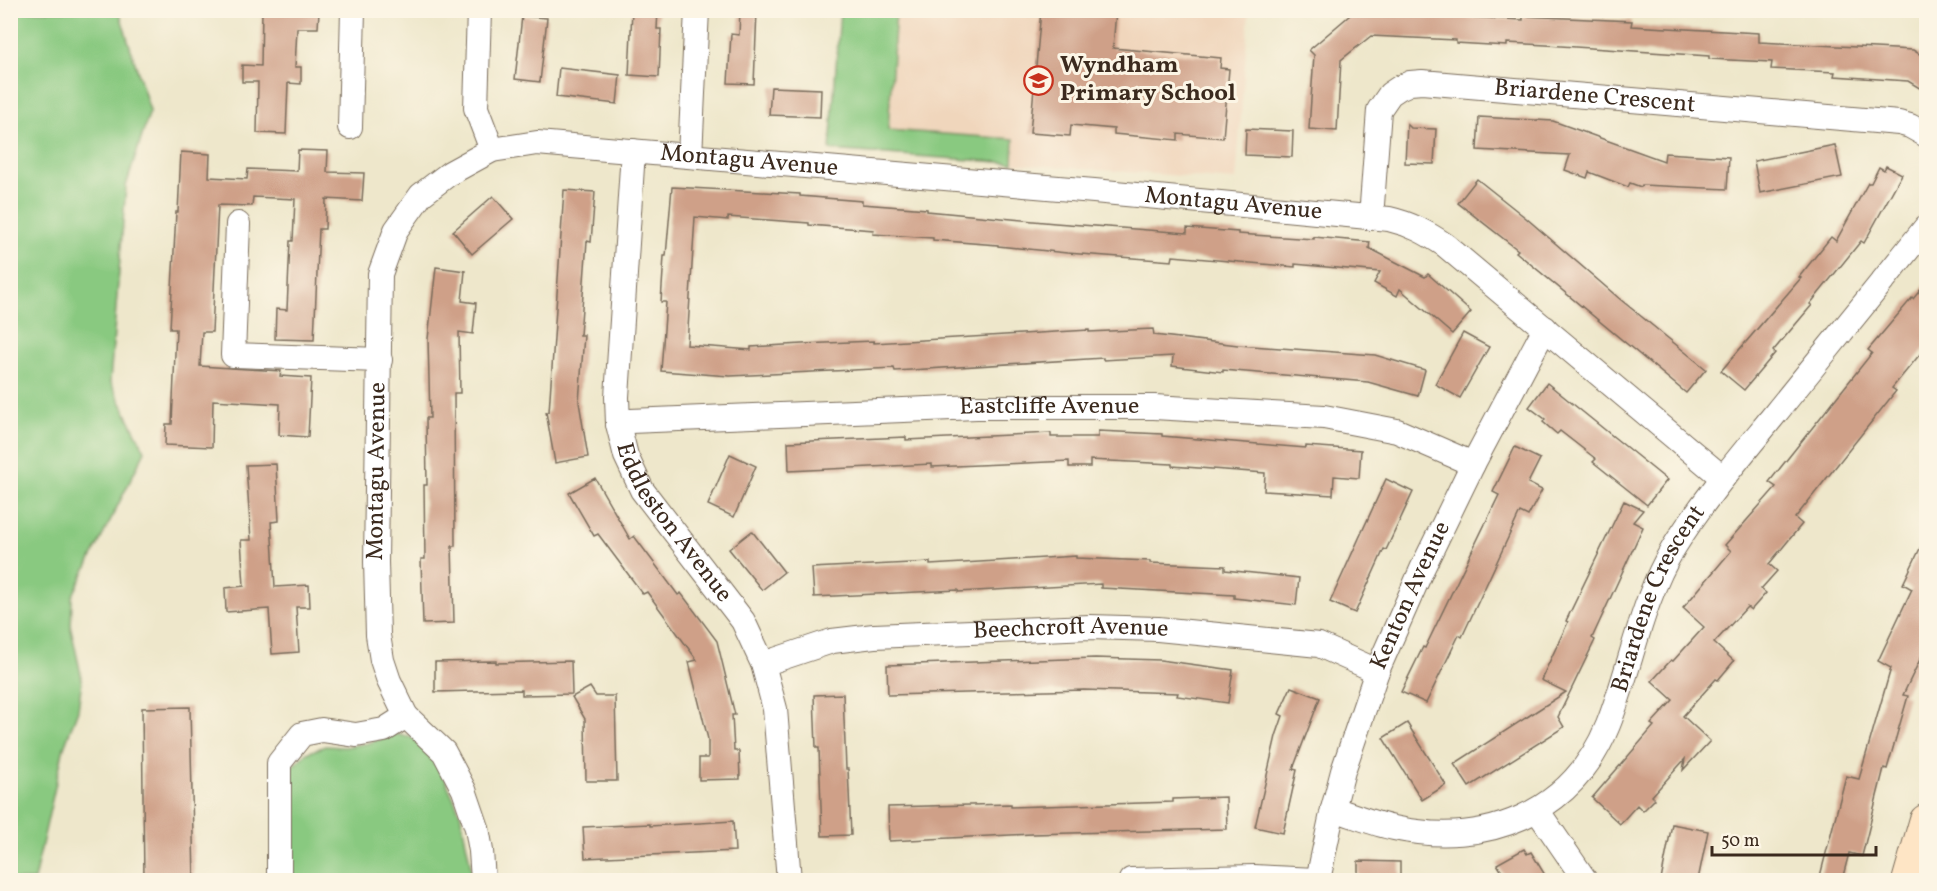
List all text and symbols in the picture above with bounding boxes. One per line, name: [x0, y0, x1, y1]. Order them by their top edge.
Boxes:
place label: Wyndham Primary School: [1060, 49, 1236, 111]
school or university icon: Wyndham Primary School: [1023, 64, 1055, 96]
street label: Briardene Crescent: [1493, 71, 1697, 122]
street label: Montagu Avenue: [659, 137, 840, 186]
street label: Montagu Avenue: [1143, 179, 1324, 230]
street label: Montagu Avenue: [359, 382, 395, 561]
street label: Eastcliffe Avenue: [959, 390, 1139, 425]
street label: Eddleston Avenue: [606, 439, 740, 610]
street label: Briardene Crescent: [1604, 498, 1714, 697]
street label: Kenton Avenue: [1363, 516, 1460, 675]
street label: Beechcroft Avenue: [972, 610, 1170, 649]
scale bar: [1712, 819, 1876, 857]
text: 50 m: [1721, 829, 1760, 854]

